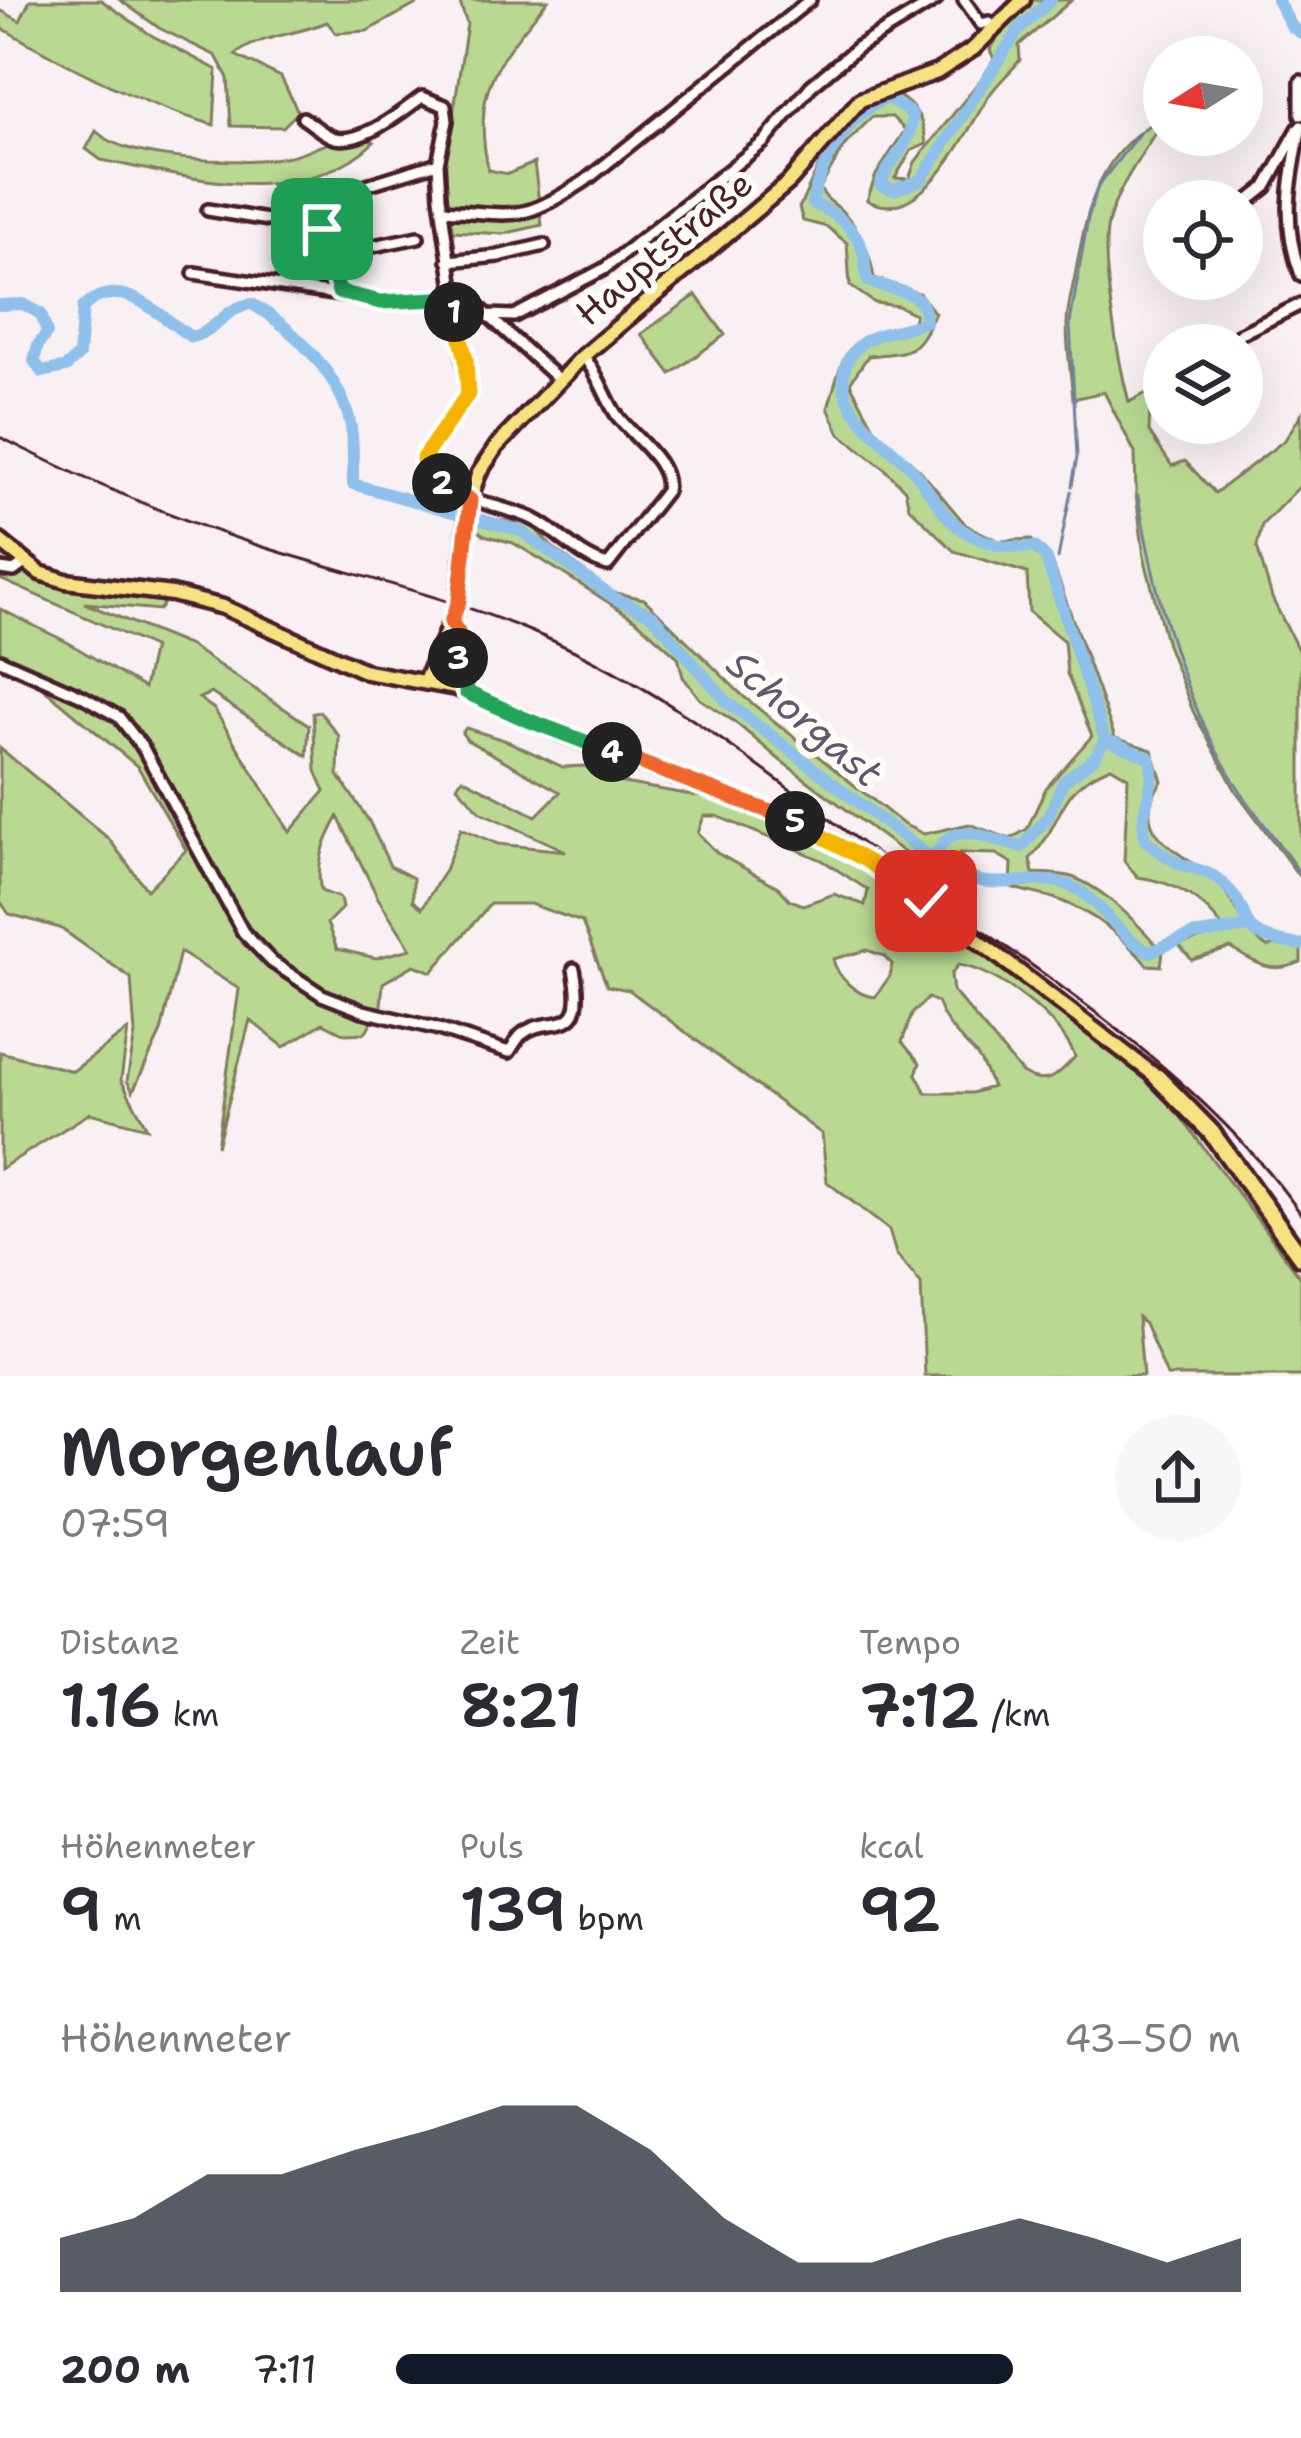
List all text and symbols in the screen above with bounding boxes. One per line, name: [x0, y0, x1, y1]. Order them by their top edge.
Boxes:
north arrow: [1143, 36, 1263, 156]
map controls: [1143, 36, 1263, 444]
street label: Hauptstraße: [565, 159, 763, 337]
pin: [271, 178, 373, 280]
button: locate: [1143, 180, 1263, 300]
icon: arrive: [289, 196, 355, 262]
pin: 1: [424, 282, 484, 342]
text: 1: [446, 289, 462, 334]
button: layers: [1143, 324, 1263, 444]
pin: 2: [412, 453, 472, 513]
text: 2: [430, 460, 454, 505]
pin: 3: [428, 628, 488, 688]
text: 3: [446, 635, 470, 680]
water label: Schorgast: [716, 638, 894, 798]
pin: 4: [582, 722, 642, 782]
text: 4: [600, 729, 624, 774]
pin: 5: [765, 791, 825, 851]
text: 5: [785, 798, 805, 843]
pin: [875, 850, 977, 952]
icon: check: [893, 868, 959, 934]
text: Morgenlauf: [60, 1408, 453, 1496]
button: share: [1115, 1415, 1241, 1541]
text: 07:59: [60, 1497, 170, 1549]
text: Distanz: [60, 1620, 180, 1665]
text: Zeit: [460, 1620, 520, 1665]
text: Tempo: [859, 1620, 961, 1665]
text: 1.16: [60, 1665, 161, 1745]
text: 8:21: [460, 1665, 582, 1745]
text: 7:12: [859, 1665, 980, 1745]
text: km: [161, 1692, 219, 1737]
text: /km: [980, 1692, 1050, 1737]
text: Höhenmeter: [60, 1824, 256, 1869]
text: Puls: [460, 1824, 524, 1869]
text: kcal: [859, 1824, 923, 1869]
text: 9: [60, 1869, 102, 1949]
text: 139: [460, 1869, 566, 1949]
text: 92: [859, 1869, 942, 1949]
text: m: [102, 1896, 142, 1941]
text: bpm: [566, 1896, 644, 1941]
text: Höhenmeter: [60, 2012, 292, 2064]
text: 43–50 m: [1064, 2012, 1241, 2064]
text: 200 m: [60, 2343, 190, 2395]
text: 7:11: [252, 2343, 317, 2395]

